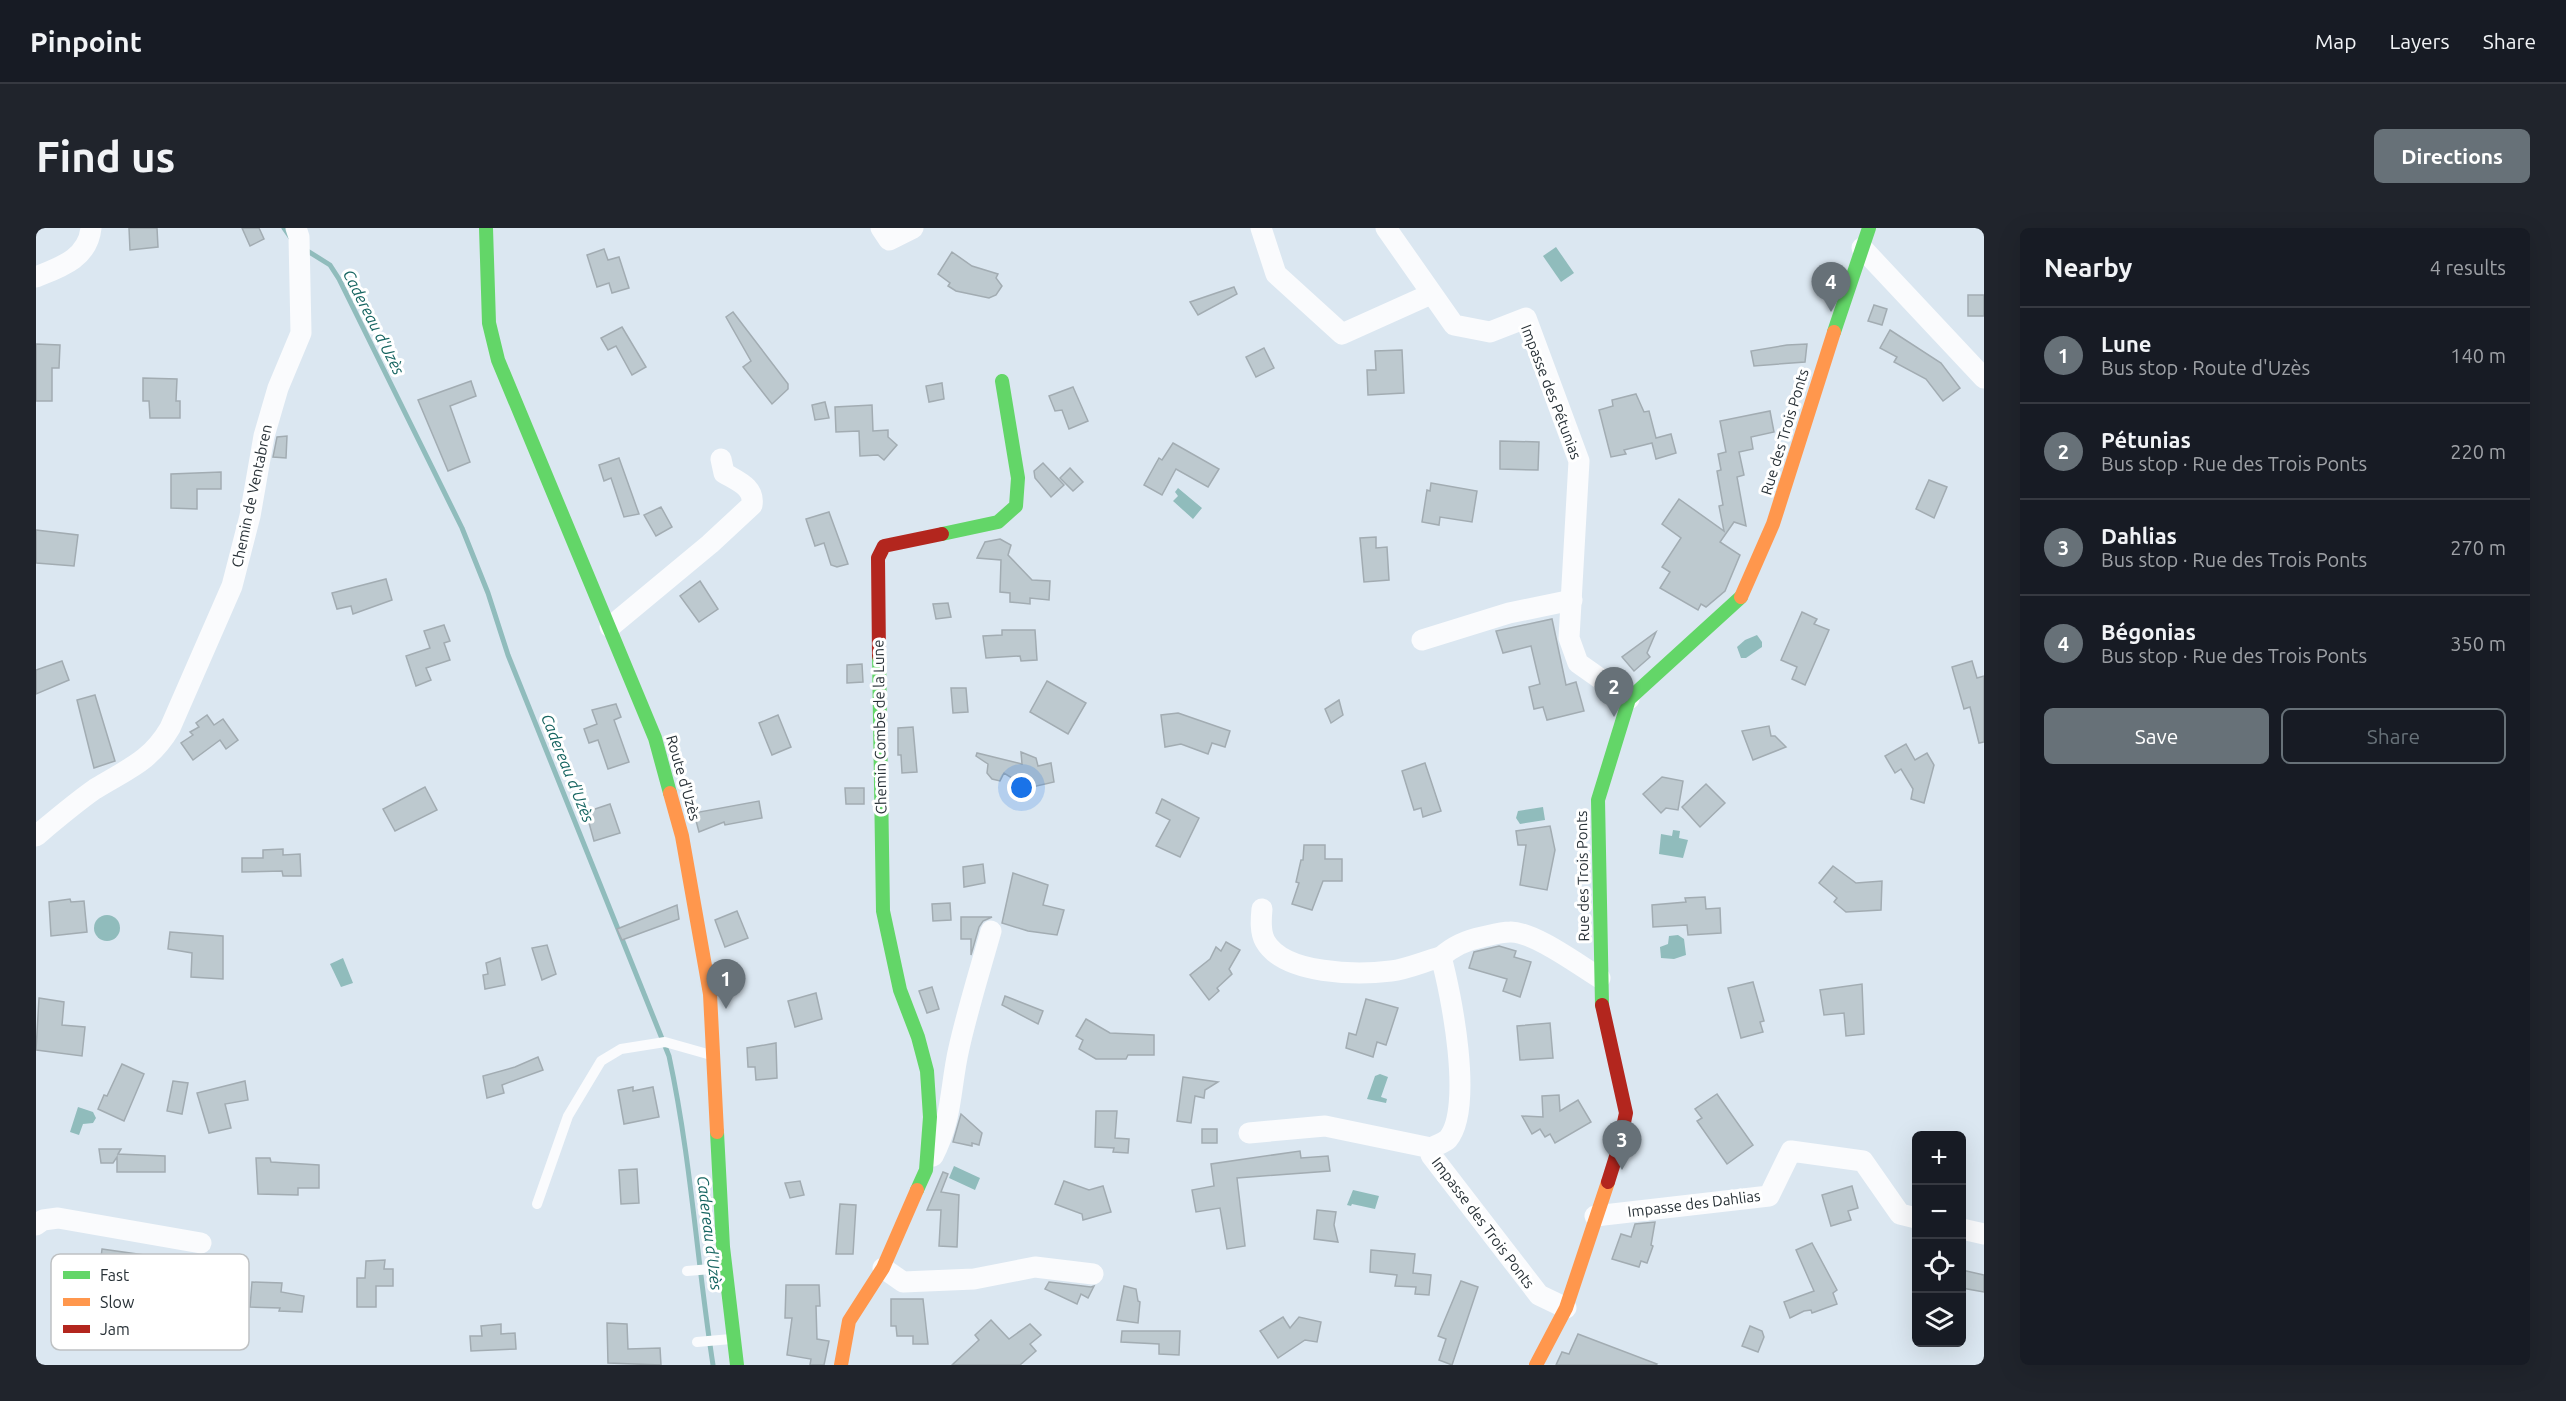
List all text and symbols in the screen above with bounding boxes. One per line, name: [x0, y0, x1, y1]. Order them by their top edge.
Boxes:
text: Pinpoint: [30, 26, 142, 57]
text: Map: [2315, 29, 2356, 53]
text: Layers: [2389, 29, 2450, 53]
text: Share: [2483, 29, 2536, 53]
button: Directions: [2374, 129, 2530, 183]
text: Find us: [36, 133, 175, 180]
text: Nearby: [2044, 253, 2132, 282]
text: 4 results: [2430, 256, 2506, 279]
pin: 4: [1812, 262, 1850, 312]
water label: Cadereau d'Uzès: [340, 267, 408, 378]
street label: Impasse des Pétunias: [1518, 322, 1585, 462]
text: Lune: [2101, 331, 2152, 356]
text: 1: [2058, 344, 2069, 367]
text: 140 m: [2450, 344, 2506, 367]
text: Bus stop · Route d'Uzès: [2101, 356, 2310, 379]
street label: Rue des Trois Ponts: [1757, 367, 1812, 497]
street label: Chemin de Ventabren: [228, 423, 275, 569]
text: Pétunias: [2101, 427, 2191, 452]
text: 2: [2058, 440, 2069, 463]
text: 220 m: [2450, 440, 2506, 463]
text: Bus stop · Rue des Trois Ponts: [2101, 452, 2367, 475]
text: Dahlias: [2101, 523, 2177, 548]
text: 3: [2058, 536, 2069, 559]
text: 270 m: [2450, 536, 2506, 559]
text: Bus stop · Rue des Trois Ponts: [2101, 548, 2367, 571]
text: Bégonias: [2101, 619, 2196, 644]
text: 4: [2058, 632, 2069, 655]
text: 350 m: [2450, 632, 2506, 655]
street label: Chemin Combe de la Lune: [869, 640, 890, 814]
text: Bus stop · Rue des Trois Ponts: [2101, 644, 2367, 667]
pin: 2: [1594, 668, 1634, 717]
button: Save: [2044, 708, 2269, 764]
button: Share: [2281, 708, 2506, 764]
water label: Cadereau d'Uzès: [538, 711, 598, 825]
street label: Route d'Uzès: [663, 733, 704, 823]
your location: [1007, 773, 1036, 802]
street label: Rue des Trois Ponts: [1573, 810, 1592, 942]
pin: 1: [706, 960, 746, 1009]
pin: 3: [1602, 1120, 1642, 1170]
map controls: [1912, 1131, 1966, 1347]
button: +: [1912, 1131, 1966, 1185]
street label: Impasse des Trois Ponts: [1429, 1154, 1538, 1291]
water label: Cadereau d'Uzès: [694, 1175, 726, 1292]
button: −: [1912, 1185, 1966, 1239]
street label: Impasse des Dahlias: [1627, 1187, 1761, 1220]
button: locate: [1912, 1239, 1966, 1293]
legend: [51, 1254, 249, 1350]
text: Fast: [100, 1266, 130, 1284]
text: Slow: [100, 1293, 135, 1311]
button: layers: [1912, 1293, 1966, 1347]
text: Jam: [100, 1320, 130, 1338]

